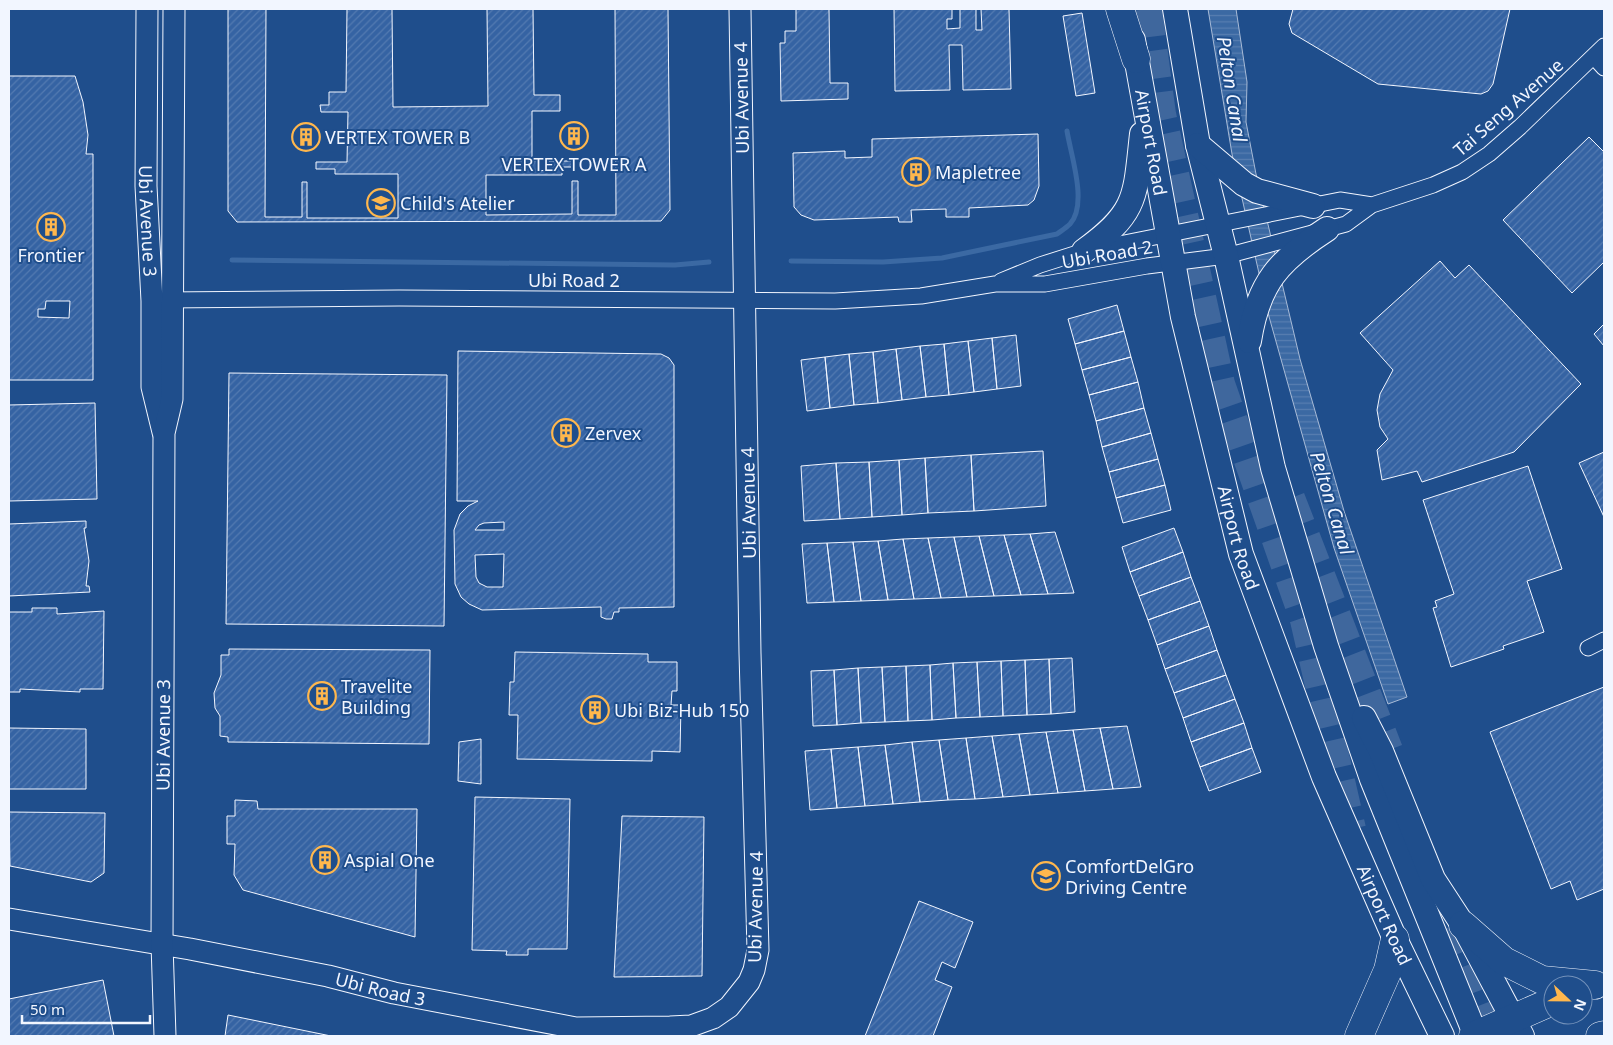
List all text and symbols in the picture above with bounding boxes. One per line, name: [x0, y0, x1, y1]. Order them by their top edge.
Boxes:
water label: Pelton Canal: [1211, 34, 1253, 145]
street label: Ubi Avenue 4: [728, 42, 754, 154]
street label: Tai Seng Avenue: [1448, 53, 1568, 161]
street label: Airport Road: [1130, 87, 1173, 197]
building icon: VERTEX TOWER A: [559, 121, 589, 151]
building icon: VERTEX TOWER B: [291, 122, 321, 152]
place label: VERTEX TOWER B: [325, 125, 470, 149]
place label: VERTEX TOWER A: [502, 152, 647, 176]
building icon: Mapletree: [901, 157, 931, 187]
place label: Mapletree: [935, 160, 1021, 184]
street label: Ubi Avenue 3: [134, 165, 163, 277]
school or university icon: Child's Atelier: [366, 188, 396, 218]
place label: Child's Atelier: [400, 191, 515, 215]
building icon: Frontier: [36, 212, 66, 242]
street label: Ubi Road 2: [1060, 234, 1154, 274]
place label: Frontier: [17, 243, 85, 267]
street label: Ubi Road 2: [528, 268, 620, 292]
building icon: Zervex: [551, 418, 581, 448]
place label: Zervex: [585, 421, 642, 445]
street label: Ubi Avenue 4: [735, 447, 761, 559]
water label: Pelton Canal: [1304, 448, 1360, 559]
street label: Airport Road: [1213, 483, 1265, 593]
place label: Travelite Building: [341, 674, 413, 719]
street label: Ubi Avenue 3: [151, 679, 175, 791]
building icon: Travelite Building: [307, 681, 337, 711]
building icon: Ubi Biz-Hub 150: [580, 695, 610, 725]
place label: Ubi Biz-Hub 150: [614, 698, 749, 722]
building icon: Aspial One: [310, 845, 340, 875]
place label: Aspial One: [344, 848, 435, 872]
street label: Ubi Avenue 4: [742, 851, 768, 963]
place label: ComfortDelGro Driving Centre: [1065, 854, 1194, 899]
school or university icon: ComfortDelGro Driving Centre: [1031, 861, 1061, 891]
street label: Airport Road: [1352, 861, 1418, 969]
street label: Ubi Road 3: [333, 966, 427, 1011]
north arrow: [1543, 975, 1593, 1025]
scale bar: [22, 992, 150, 1024]
text: N: [1570, 996, 1591, 1014]
text: 50 m: [30, 999, 65, 1019]

